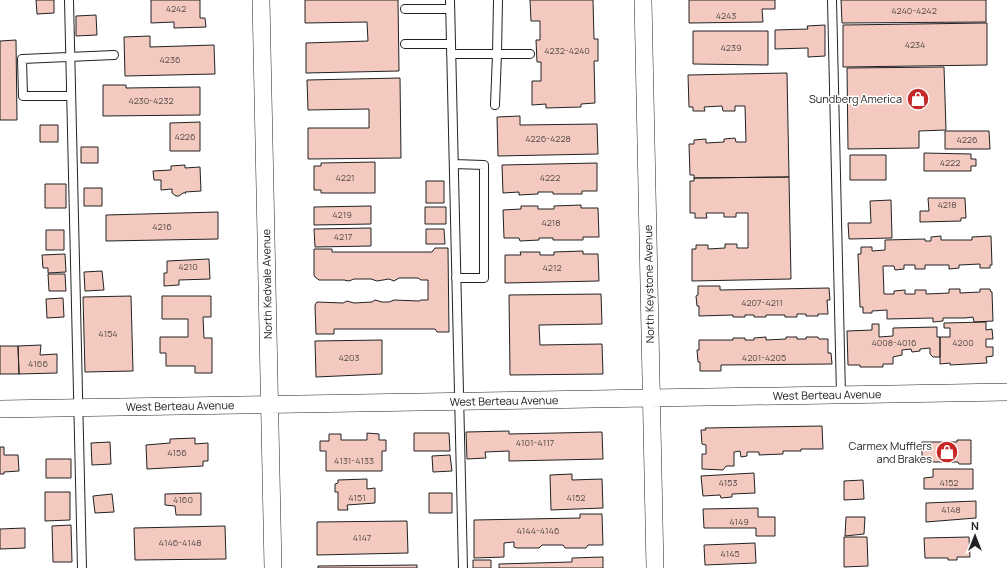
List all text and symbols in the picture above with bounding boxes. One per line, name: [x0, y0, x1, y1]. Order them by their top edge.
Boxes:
house number: 4242: [166, 2, 186, 15]
house number: 4240-4242: [891, 4, 937, 17]
house number: 4243: [716, 9, 736, 22]
house number: 4234: [905, 38, 925, 51]
house number: 4239: [721, 41, 742, 54]
house number: 4232-4240: [544, 44, 590, 57]
house number: 4236: [160, 53, 181, 66]
shop icon: Sundberg America: [905, 86, 931, 112]
place label: Sundberg America: [809, 91, 902, 106]
house number: 4230-4232: [128, 94, 174, 107]
house number: 4226: [174, 130, 196, 143]
house number: 4226-4228: [525, 132, 571, 145]
house number: 4226: [956, 133, 978, 146]
house number: 4222: [940, 156, 960, 169]
house number: 4221: [335, 171, 355, 184]
house number: 4222: [540, 171, 560, 184]
house number: 4218: [937, 198, 957, 211]
house number: 4219: [332, 208, 352, 221]
house number: 4218: [541, 216, 561, 229]
house number: 4216: [152, 220, 172, 233]
street label: North Keystone Avenue: [640, 224, 657, 343]
street label: North Kedvale Avenue: [258, 228, 275, 339]
house number: 4217: [334, 230, 353, 243]
house number: 4210: [178, 260, 198, 273]
house number: 4212: [542, 261, 562, 274]
house number: 4207-4211: [741, 296, 783, 309]
house number: 4154: [98, 327, 118, 340]
house number: 4008-4016: [871, 336, 917, 349]
house number: 4200: [952, 336, 974, 349]
house number: 4203: [339, 351, 359, 364]
house number: 4201-4205: [742, 351, 786, 364]
house number: 4166: [28, 357, 48, 370]
street label: West Berteau Avenue: [773, 386, 882, 403]
street label: West Berteau Avenue: [450, 392, 559, 409]
street label: West Berteau Avenue: [126, 397, 235, 414]
house number: 4101-4117: [516, 436, 555, 449]
place label: Carmex Mufflers and Brakes: [849, 438, 932, 466]
shop icon: Carmex Mufflers and Brakes: [934, 439, 960, 465]
house number: 4156: [167, 446, 187, 459]
house number: 4131-4133: [334, 454, 374, 467]
house number: 4153: [719, 476, 738, 489]
house number: 4152: [940, 476, 958, 489]
house number: 4151: [348, 491, 366, 504]
house number: 4152: [567, 491, 585, 504]
house number: 4160: [173, 493, 193, 506]
house number: 4148: [941, 503, 961, 516]
house number: 4149: [729, 515, 749, 528]
north arrow: [955, 516, 995, 556]
text: N: [971, 518, 979, 533]
house number: 4144-4146: [516, 524, 560, 537]
house number: 4147: [353, 531, 372, 544]
house number: 4146-4148: [159, 536, 201, 549]
house number: 4145: [720, 547, 740, 560]

